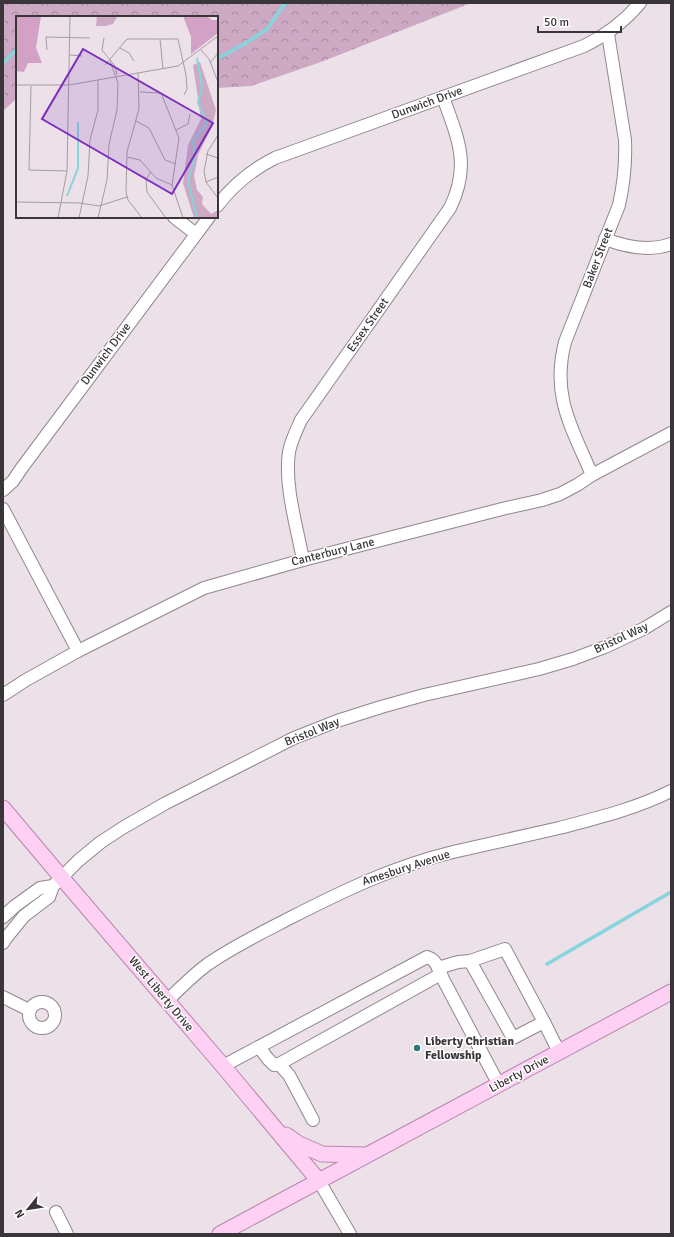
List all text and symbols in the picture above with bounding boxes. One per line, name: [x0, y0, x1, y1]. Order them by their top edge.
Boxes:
scale bar: [538, 8, 621, 34]
text: 50 m: [544, 15, 569, 30]
inset map: [16, 16, 218, 218]
street label: Dunwich Drive: [389, 83, 465, 123]
street label: Baker Street: [580, 226, 616, 290]
street label: Essex Street: [344, 295, 392, 355]
street label: Dunwich Drive: [78, 320, 134, 388]
street label: Canterbury Lane: [290, 534, 376, 570]
street label: Bristol Way: [592, 619, 651, 657]
street label: Bristol Way: [282, 714, 342, 750]
street label: Amesbury Avenue: [360, 847, 452, 889]
street label: West Liberty Drive: [125, 953, 197, 1035]
place label: Liberty Christian Fellowship: [425, 1034, 514, 1063]
marker: Liberty Christian Fellowship: [412, 1043, 422, 1053]
street label: Liberty Drive: [487, 1052, 551, 1096]
north arrow: [8, 1189, 48, 1229]
text: N: [12, 1207, 27, 1220]

